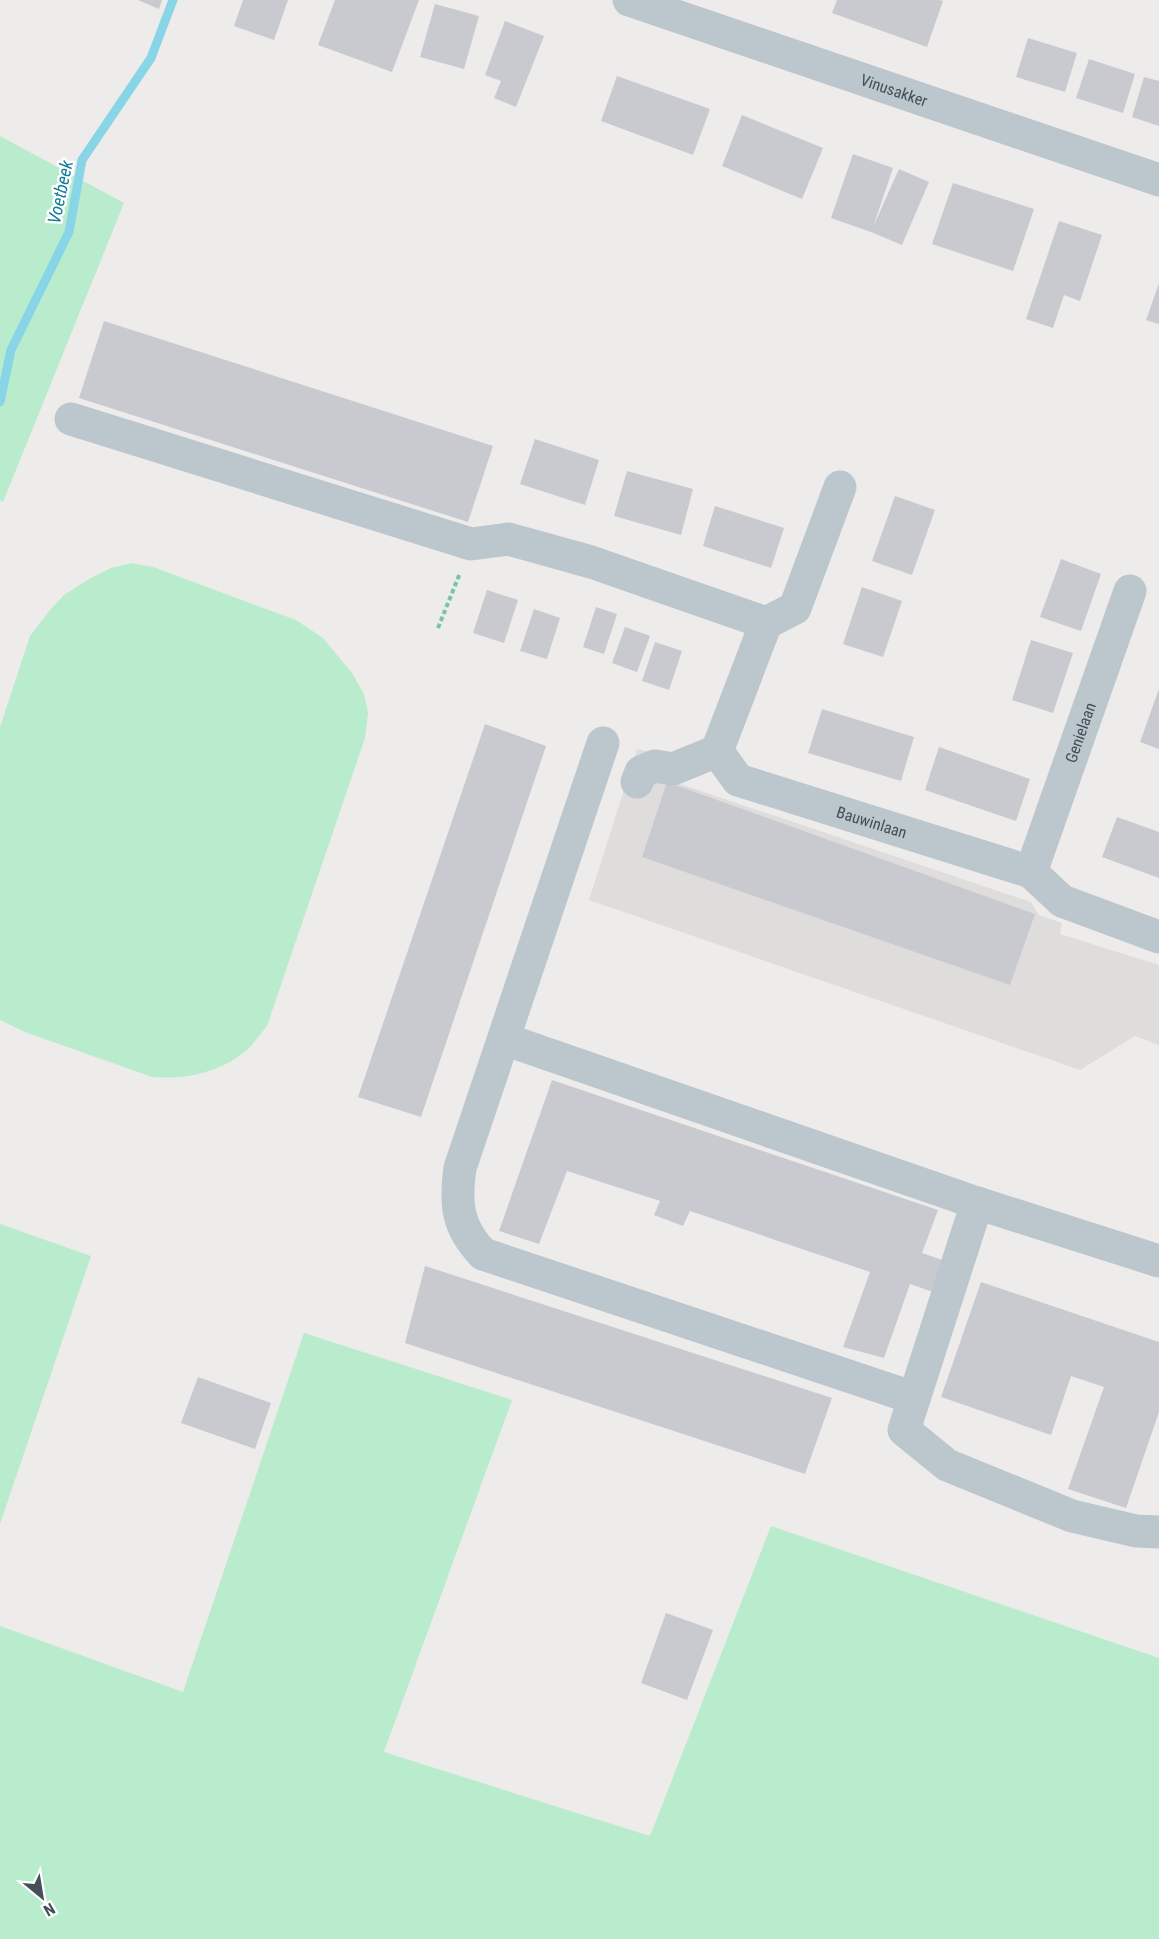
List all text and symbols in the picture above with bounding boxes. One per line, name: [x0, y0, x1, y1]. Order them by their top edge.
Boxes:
street label: Vinusakker: [858, 70, 930, 110]
water label: Voetbeek: [43, 157, 77, 226]
street label: Genielaan: [1061, 700, 1100, 765]
street label: Bauwinlaan: [834, 802, 909, 842]
north arrow: [12, 1867, 72, 1927]
text: N: [40, 1899, 58, 1920]

